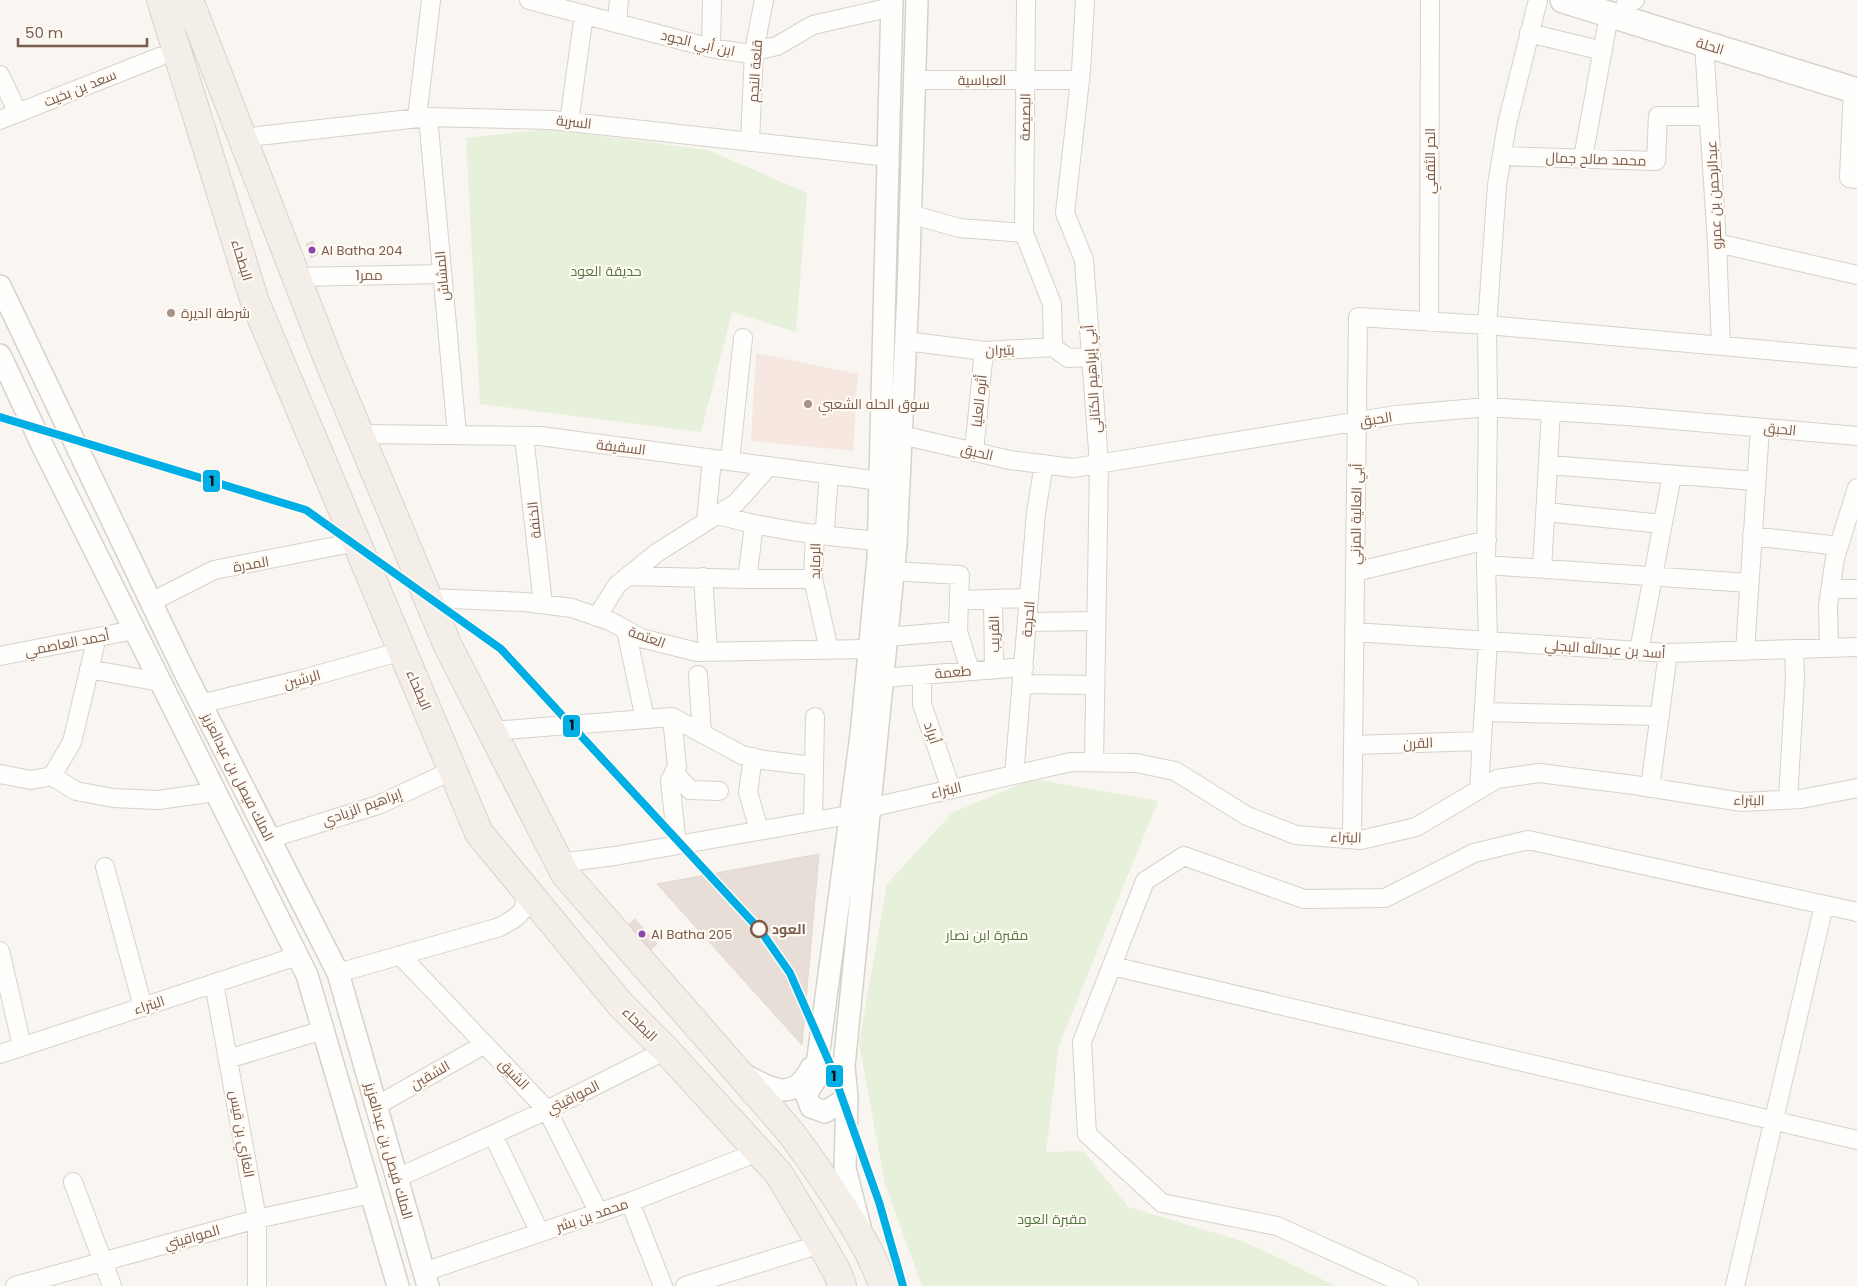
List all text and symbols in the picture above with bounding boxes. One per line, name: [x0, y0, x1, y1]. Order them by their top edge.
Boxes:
scale bar: [18, 15, 146, 47]
text: 50 m: [25, 22, 63, 43]
street label: ابن أبي الجود: [658, 25, 737, 63]
street label: الحلة: [1693, 32, 1727, 60]
street label: قلعة النجم: [743, 39, 767, 103]
street label: سعد بن بخيت: [41, 64, 119, 112]
street label: العباسية: [958, 70, 1006, 90]
street label: البصيصة: [1015, 93, 1035, 141]
street label: السربة: [555, 110, 593, 134]
street label: الحر الثقفي: [1420, 128, 1442, 194]
street label: عبدالرحمن بن عمرو: [1701, 140, 1727, 250]
street label: محمد صالح جمال: [1545, 147, 1647, 171]
street label: البطحاء: [226, 237, 258, 283]
place label: Al Batha 204: [321, 241, 402, 260]
marker: Al Batha 204: [307, 245, 317, 255]
street label: المشاش: [430, 250, 454, 302]
park label: حديقة العود: [570, 261, 642, 281]
street label: ممر1: [355, 265, 383, 285]
place label: شرطة الديرة: [181, 303, 250, 323]
marker: شرطة الديرة: [165, 307, 177, 319]
street label: أبي إبراهيم الكتاني: [1078, 324, 1108, 434]
street label: بتيران: [985, 339, 1015, 361]
street label: أثره العليا: [966, 374, 992, 428]
place label: سوق الحله الشعبي: [818, 394, 930, 416]
marker: سوق الحله الشعبي: [802, 398, 814, 410]
street label: الحبق: [1358, 407, 1394, 431]
street label: الحبق: [1763, 418, 1797, 440]
street label: السقيفة: [595, 434, 647, 460]
street label: الحبق: [959, 439, 995, 465]
street label: أبي العالية المزني: [1345, 463, 1369, 565]
line badge: 1: [202, 469, 221, 493]
text: 1: [209, 471, 215, 491]
street label: الخنفة: [522, 500, 546, 540]
street label: الرمايد: [805, 543, 825, 579]
street label: المدرة: [231, 551, 271, 577]
street label: الحرجة: [1016, 600, 1040, 638]
street label: القريب: [984, 615, 1004, 653]
street label: العتمة: [626, 621, 668, 653]
street label: أحمد العاصمي: [23, 625, 112, 663]
street label: أسد بن عبدالله البجلي: [1544, 635, 1666, 665]
street label: طعمة: [934, 660, 972, 684]
street label: الرشين: [281, 665, 323, 693]
street label: البطحاء: [402, 667, 436, 713]
street label: الملك فيصل بن عبدالعزيز: [197, 709, 279, 845]
line badge: 1: [562, 714, 581, 738]
text: 1: [569, 715, 575, 735]
street label: أبراد: [919, 719, 945, 747]
street label: القرن: [1403, 732, 1433, 754]
street label: البتراء: [928, 777, 964, 803]
street label: إبراهيم الزيادي: [319, 783, 406, 833]
street label: البتراء: [1733, 790, 1765, 810]
street label: البتراء: [1330, 826, 1362, 848]
place label: العود: [772, 919, 806, 939]
marker: العود: [750, 920, 768, 938]
place label: Al Batha 205: [651, 925, 732, 944]
park label: مقبرة ابن نصار: [945, 925, 1028, 945]
marker: Al Batha 205: [637, 929, 647, 939]
street label: البتراء: [131, 991, 167, 1019]
street label: البطحاء: [618, 1002, 662, 1046]
street label: الشيق: [494, 1054, 534, 1094]
street label: الشقين: [407, 1056, 453, 1094]
line badge: 1: [825, 1064, 844, 1088]
text: 1: [831, 1066, 837, 1086]
street label: المواقيتي: [543, 1075, 604, 1121]
street label: الملك فيصل بن عبدالعزيز: [360, 1079, 418, 1222]
street label: الغازي بن قيس: [223, 1089, 259, 1179]
street label: محمد بن بشر: [552, 1193, 631, 1237]
park label: مقبرة العود: [1017, 1209, 1087, 1229]
street label: المواقيتي: [162, 1220, 223, 1256]

